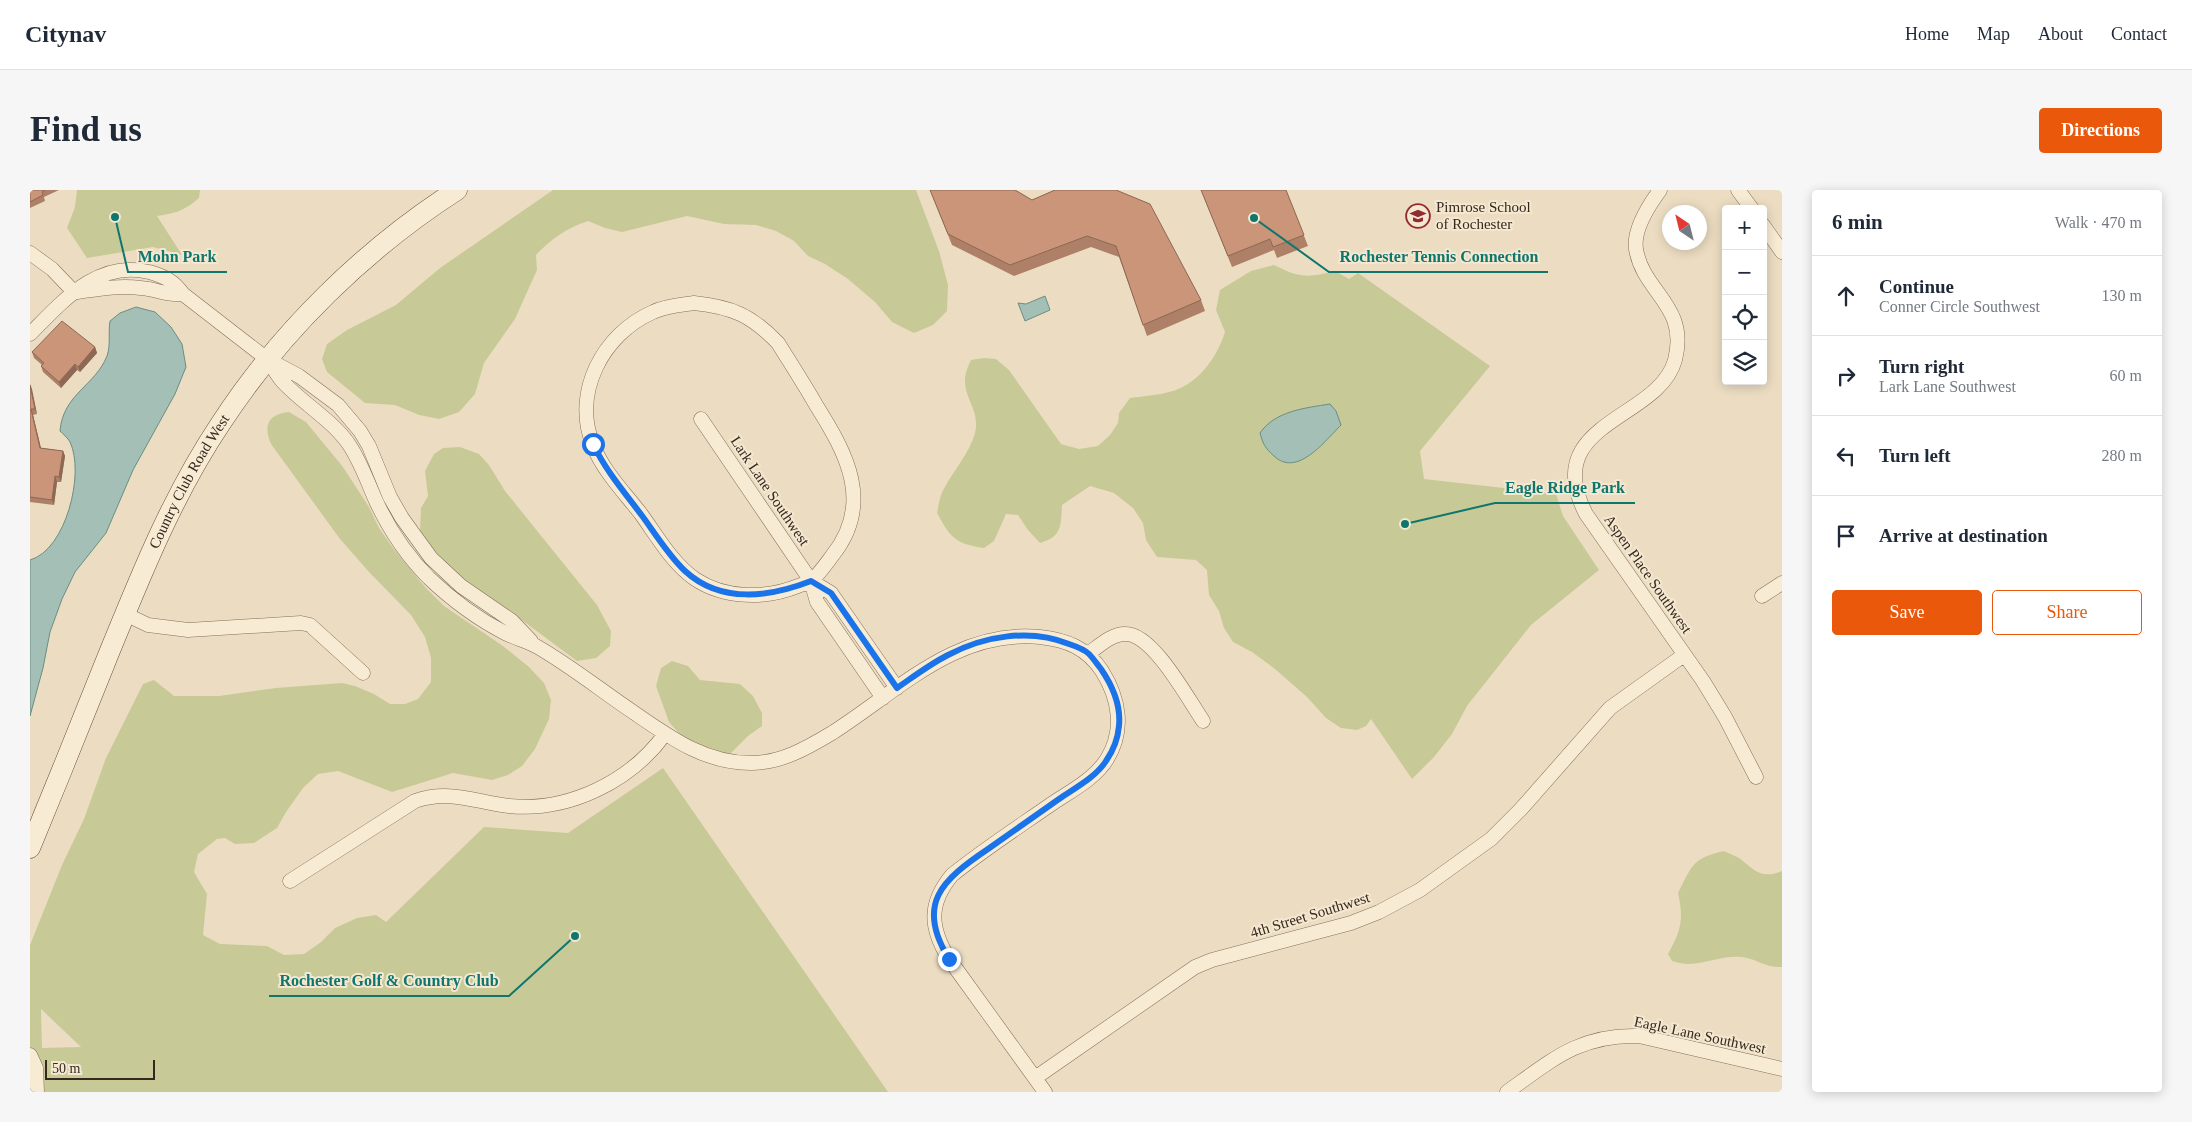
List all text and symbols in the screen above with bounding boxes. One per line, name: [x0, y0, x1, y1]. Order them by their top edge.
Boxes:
text: Citynav: [25, 21, 106, 47]
text: Home: [1905, 24, 1949, 44]
text: Map: [1977, 24, 2010, 44]
text: About: [2038, 24, 2083, 44]
text: Contact: [2111, 24, 2167, 44]
button: Directions: [2039, 108, 2162, 153]
text: Find us: [30, 110, 142, 149]
place label: Pimrose School of Rochester: [1436, 199, 1531, 232]
school or university icon: Pimrose School of Rochester: [1405, 203, 1431, 229]
north arrow: [1662, 205, 1707, 250]
map controls: [1722, 205, 1767, 385]
button: +: [1722, 205, 1767, 250]
text: 6 min: [1832, 210, 1883, 234]
text: Walk · 470 m: [2055, 214, 2142, 231]
callout: Mohn Park: [128, 241, 227, 272]
callout: Rochester Tennis Connection: [1329, 241, 1548, 272]
text: Mohn Park: [138, 248, 216, 265]
text: Rochester Tennis Connection: [1340, 248, 1539, 265]
button: −: [1722, 250, 1767, 295]
text: Continue: [1879, 276, 1954, 297]
icon: ahead: [1832, 282, 1860, 310]
text: 130 m: [2102, 287, 2142, 304]
button: locate: [1722, 295, 1767, 340]
text: Conner Circle Southwest: [1879, 298, 2040, 315]
button: layers: [1722, 340, 1767, 385]
text: Turn right: [1879, 356, 1964, 377]
icon: right: [1832, 362, 1860, 390]
text: 60 m: [2110, 367, 2142, 384]
text: Lark Lane Southwest: [1879, 378, 2016, 395]
street label: Country Club Road West: [146, 411, 233, 551]
route start: [582, 433, 605, 456]
street label: Lark Lane Southwest: [727, 433, 813, 549]
icon: left: [1832, 442, 1860, 470]
text: Turn left: [1879, 445, 1951, 466]
text: 280 m: [2102, 447, 2142, 464]
callout: Eagle Ridge Park: [1495, 472, 1635, 503]
text: Eagle Ridge Park: [1505, 479, 1625, 497]
street label: Aspen Place Southwest: [1601, 512, 1695, 637]
icon: arrive: [1832, 522, 1860, 550]
text: Arrive at destination: [1879, 525, 2048, 546]
button: Save: [1832, 590, 1982, 635]
button: Share: [1992, 590, 2142, 635]
street label: 4th Street Southwest: [1248, 889, 1372, 941]
route end: [938, 948, 961, 971]
callout: Rochester Golf & Country Club: [269, 965, 509, 996]
text: Rochester Golf & Country Club: [279, 972, 499, 990]
street label: Eagle Lane Southwest: [1633, 1013, 1768, 1057]
scale bar: [45, 1057, 155, 1080]
text: 50 m: [52, 1061, 80, 1076]

